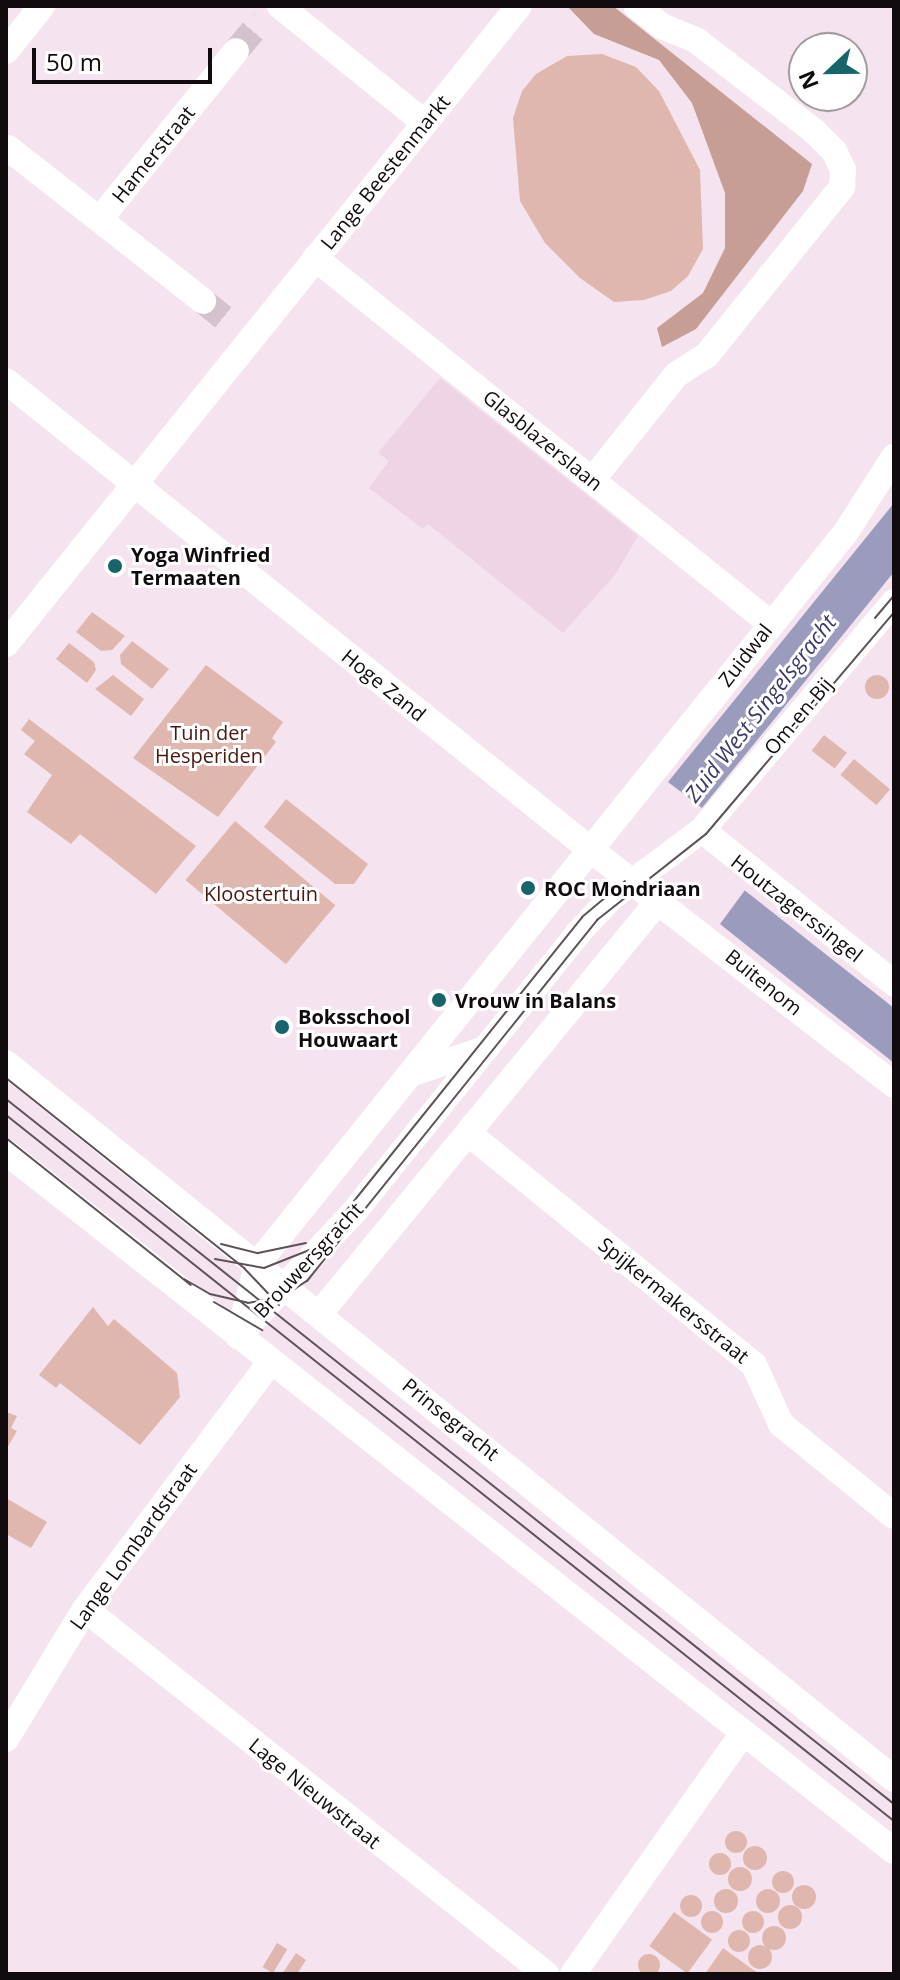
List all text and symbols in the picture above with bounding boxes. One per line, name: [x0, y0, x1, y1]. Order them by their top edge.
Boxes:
scale bar: [36, 32, 216, 82]
north arrow: [788, 32, 868, 112]
text: 50 m: [46, 45, 102, 78]
text: N: [790, 66, 825, 94]
street label: Lange Beestenmarkt: [315, 90, 455, 254]
street label: Hamerstraat: [107, 101, 199, 207]
street label: Glasblazerslaan: [479, 385, 607, 495]
place label: Yoga Winfried Termaaten: [131, 542, 270, 589]
marker: Yoga Winfried Termaaten: [106, 557, 124, 575]
water label: Zuid West Singelsgracht: [679, 609, 841, 807]
street label: Zuidwal: [713, 619, 777, 691]
street label: Hoge Zand: [337, 644, 431, 726]
street label: Om-en-Bij: [759, 672, 837, 760]
park label: Tuin der Hesperiden: [155, 721, 263, 768]
street label: Houtzagerssingel: [726, 849, 868, 967]
place label: ROC Mondriaan: [544, 876, 701, 900]
marker: ROC Mondriaan: [519, 879, 537, 897]
park label: Kloostertuin: [204, 881, 318, 905]
street label: Buitenom: [721, 944, 807, 1020]
place label: Vrouw in Balans: [455, 988, 616, 1012]
marker: Vrouw in Balans: [430, 991, 448, 1009]
place label: Boksschool Houwaart: [298, 1004, 410, 1051]
marker: Boksschool Houwaart: [273, 1018, 291, 1036]
street label: Brouwersgracht: [248, 1197, 368, 1323]
street label: Spijkermakersstraat: [594, 1232, 754, 1368]
street label: Prinsegracht: [398, 1373, 504, 1465]
street label: Lange Lombardstraat: [65, 1458, 201, 1634]
street label: Lage Nieuwstraat: [244, 1733, 386, 1853]

